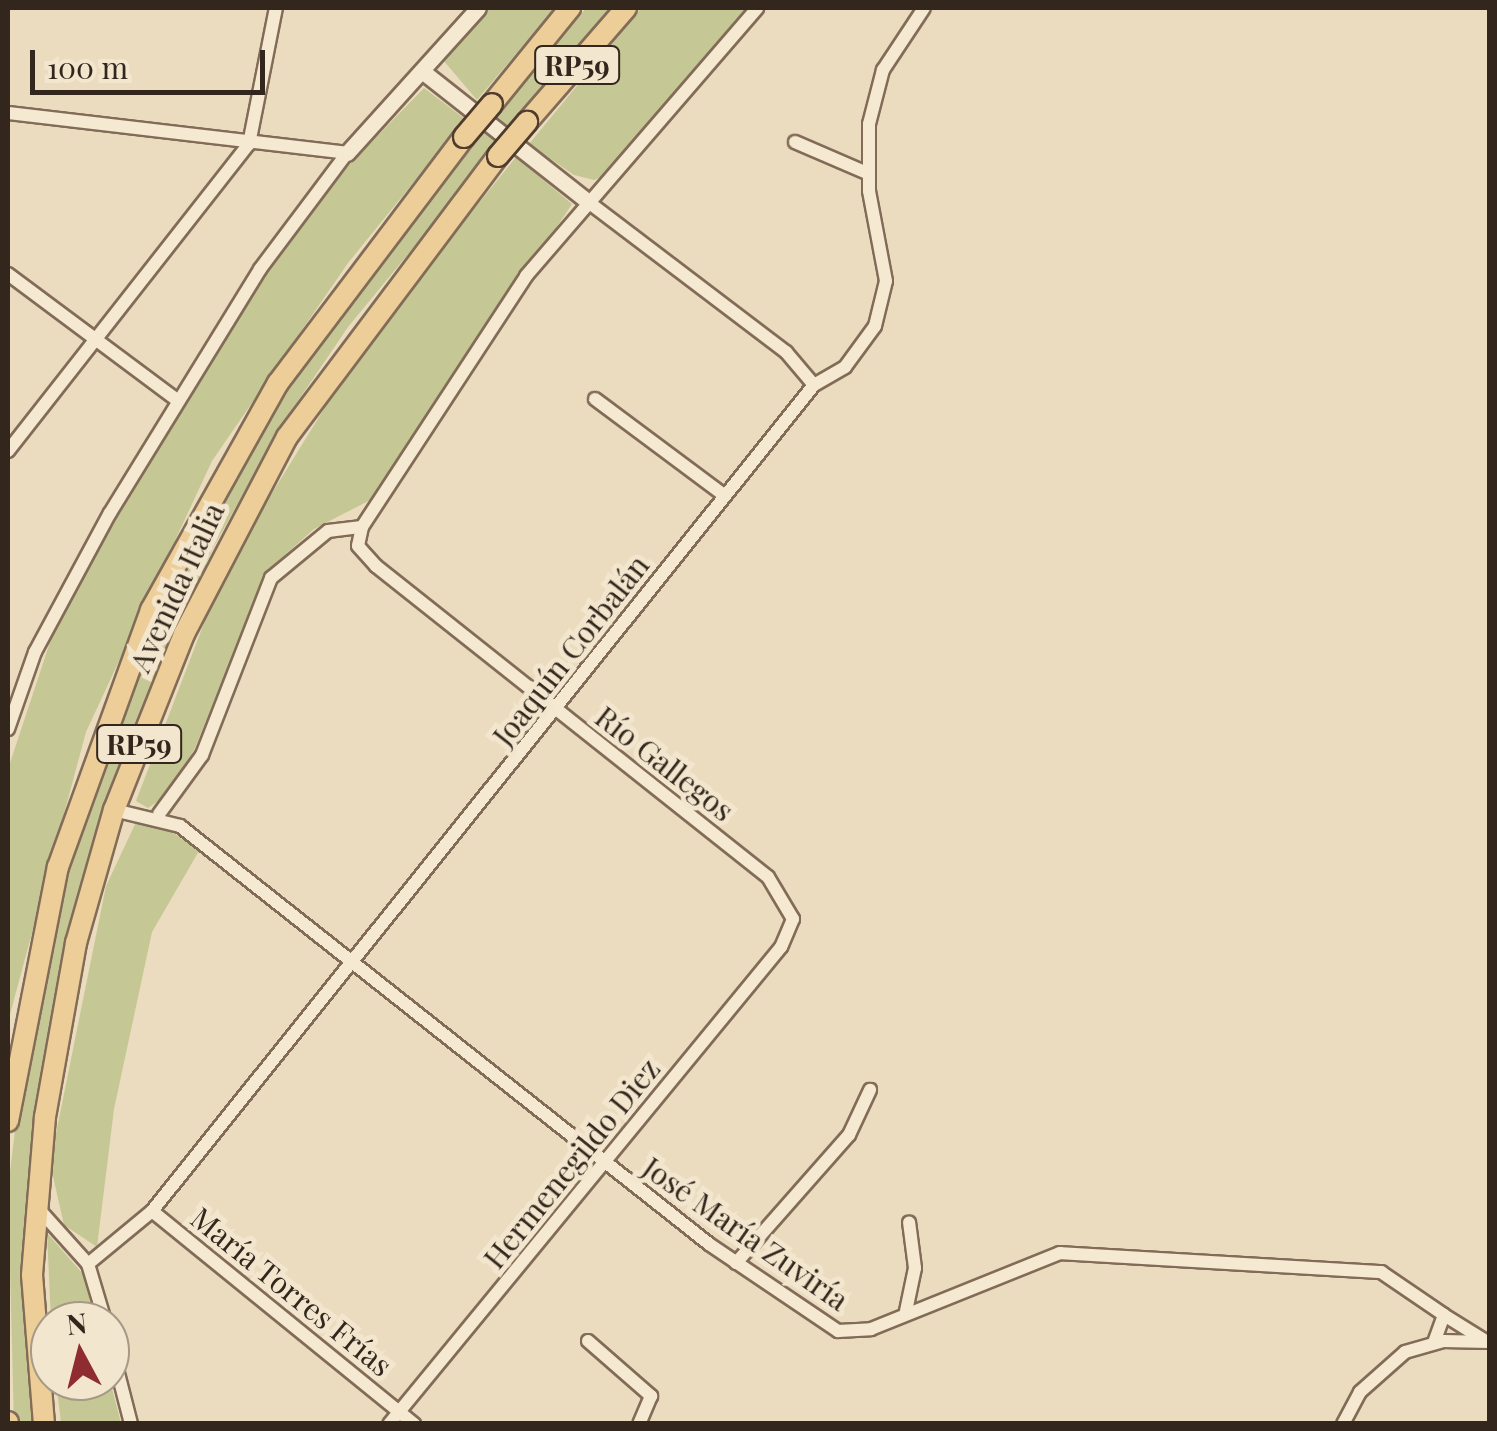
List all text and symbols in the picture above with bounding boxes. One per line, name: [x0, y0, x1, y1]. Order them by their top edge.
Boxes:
scale bar: [35, 30, 270, 92]
road number: RP59: [532, 42, 622, 88]
text: 100 m: [47, 47, 128, 87]
street label: Avenida Italia: [121, 497, 231, 677]
street label: Joaquín Corbalán: [484, 547, 656, 753]
street label: Río Gallegos: [589, 698, 741, 828]
road number: RP59: [94, 721, 184, 767]
street label: Hermenegildo Diez: [475, 1051, 667, 1275]
street label: José María Zuviría: [636, 1149, 856, 1317]
street label: María Torres Frías: [184, 1199, 400, 1383]
north arrow: [30, 1301, 130, 1401]
text: N: [64, 1303, 89, 1342]

